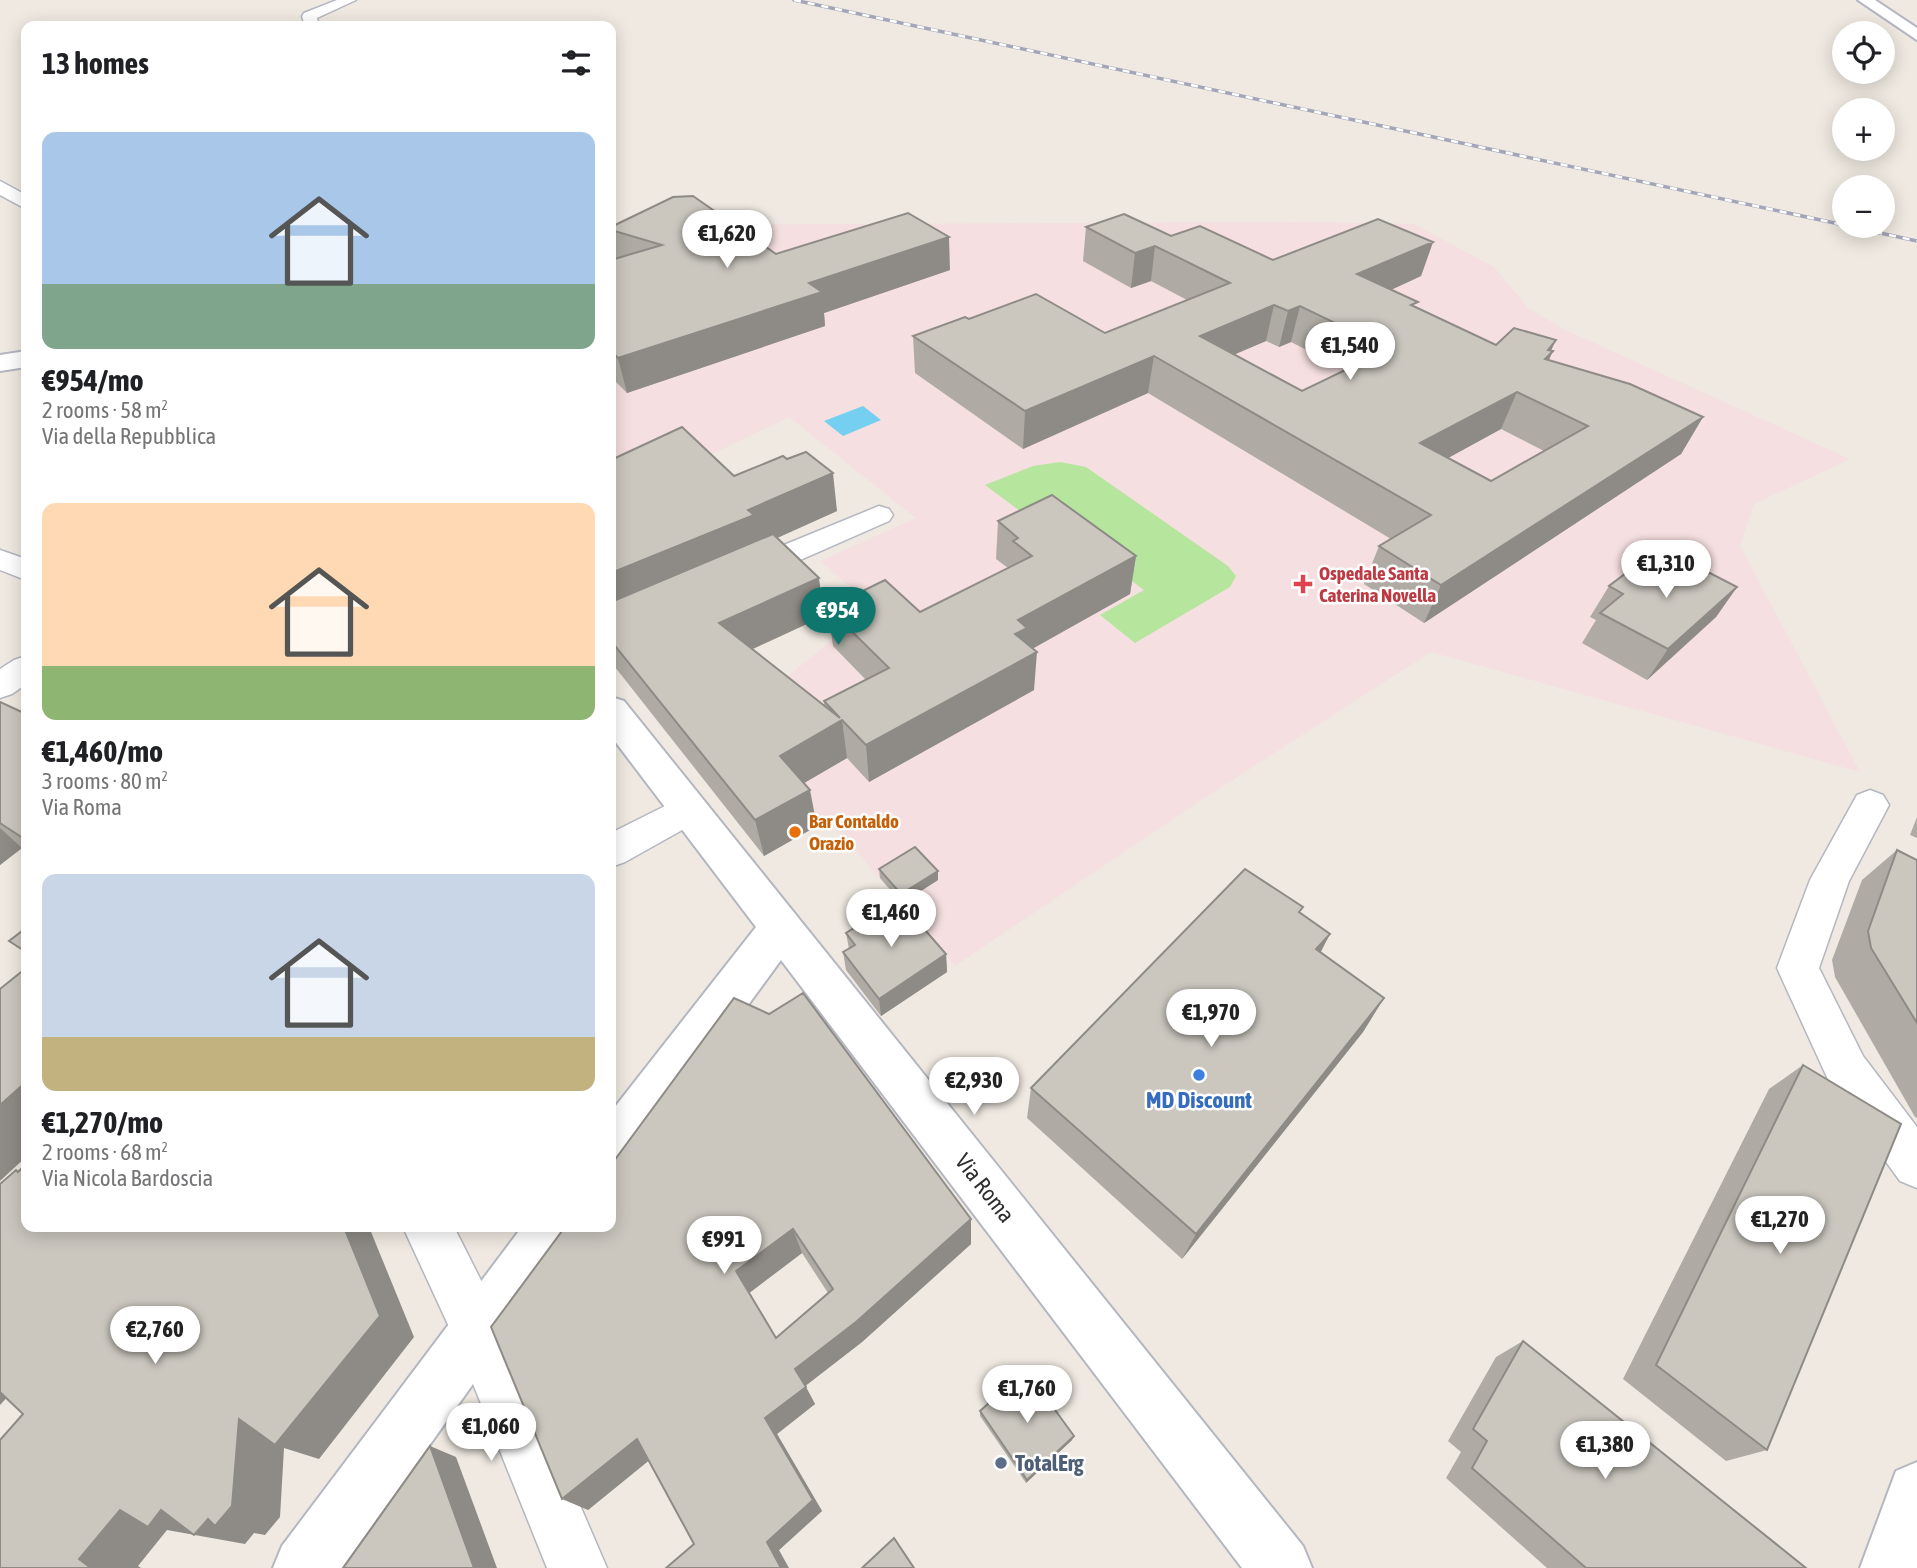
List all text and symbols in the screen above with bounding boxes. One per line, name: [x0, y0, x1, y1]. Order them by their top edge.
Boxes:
map controls: [1832, 21, 1895, 238]
button: locate: [1832, 21, 1895, 84]
icon: filters: [557, 44, 595, 82]
text: 13 homes: [42, 46, 149, 80]
button: +: [1832, 98, 1895, 161]
button: −: [1832, 175, 1895, 238]
icon: home: [256, 178, 382, 304]
pin: €1,620: [670, 210, 784, 270]
text: €1,620: [698, 220, 756, 246]
pin: €1,540: [1293, 322, 1407, 382]
text: €1,540: [1321, 332, 1379, 358]
text: €954/mo: [42, 363, 144, 397]
text: 2 rooms · 58 m²: [42, 397, 168, 423]
text: Via della Repubblica: [42, 423, 216, 449]
pin: €1,310: [1609, 540, 1723, 600]
icon: home: [256, 549, 382, 675]
text: €1,310: [1637, 550, 1695, 576]
place label: Ospedale Santa Caterina Novella: [1319, 562, 1436, 606]
marker: Ospedale Santa Caterina Novella: [1293, 574, 1313, 594]
pin: €954: [797, 588, 879, 647]
text: €954: [817, 597, 859, 623]
text: €1,460/mo: [42, 734, 163, 768]
text: 3 rooms · 80 m²: [42, 768, 168, 794]
text: Via Roma: [42, 794, 122, 820]
place label: Bar Contaldo Orazio: [809, 810, 899, 854]
marker: Bar Contaldo Orazio: [787, 824, 803, 840]
pin: €1,460: [834, 890, 948, 949]
text: €1,460: [862, 899, 920, 925]
icon: home: [256, 920, 382, 1046]
pin: €1,970: [1154, 990, 1268, 1049]
text: €1,970: [1182, 999, 1240, 1025]
pin: €2,930: [917, 1058, 1031, 1117]
text: €2,930: [945, 1067, 1003, 1093]
marker: MD Discount: [1191, 1067, 1207, 1083]
place label: MD Discount: [1146, 1087, 1252, 1113]
text: €1,270/mo: [42, 1105, 163, 1139]
text: 2 rooms · 68 m²: [42, 1139, 168, 1165]
street label: Via Roma: [950, 1148, 1020, 1228]
text: Via Nicola Bardoscia: [42, 1165, 213, 1191]
pin: €1,270: [1723, 1196, 1837, 1256]
text: €1,270: [1751, 1206, 1809, 1232]
pin: €991: [683, 1216, 765, 1276]
text: €991: [703, 1226, 745, 1252]
pin: €2,760: [98, 1306, 212, 1366]
text: €2,760: [126, 1316, 184, 1342]
pin: €1,760: [970, 1366, 1084, 1425]
text: €1,760: [998, 1375, 1056, 1401]
pin: €1,060: [434, 1404, 548, 1463]
text: €1,060: [462, 1413, 520, 1439]
pin: €1,380: [1548, 1422, 1662, 1481]
text: €1,380: [1576, 1431, 1634, 1457]
place label: TotalErg: [1015, 1450, 1084, 1476]
marker: TotalErg: [993, 1455, 1009, 1471]

